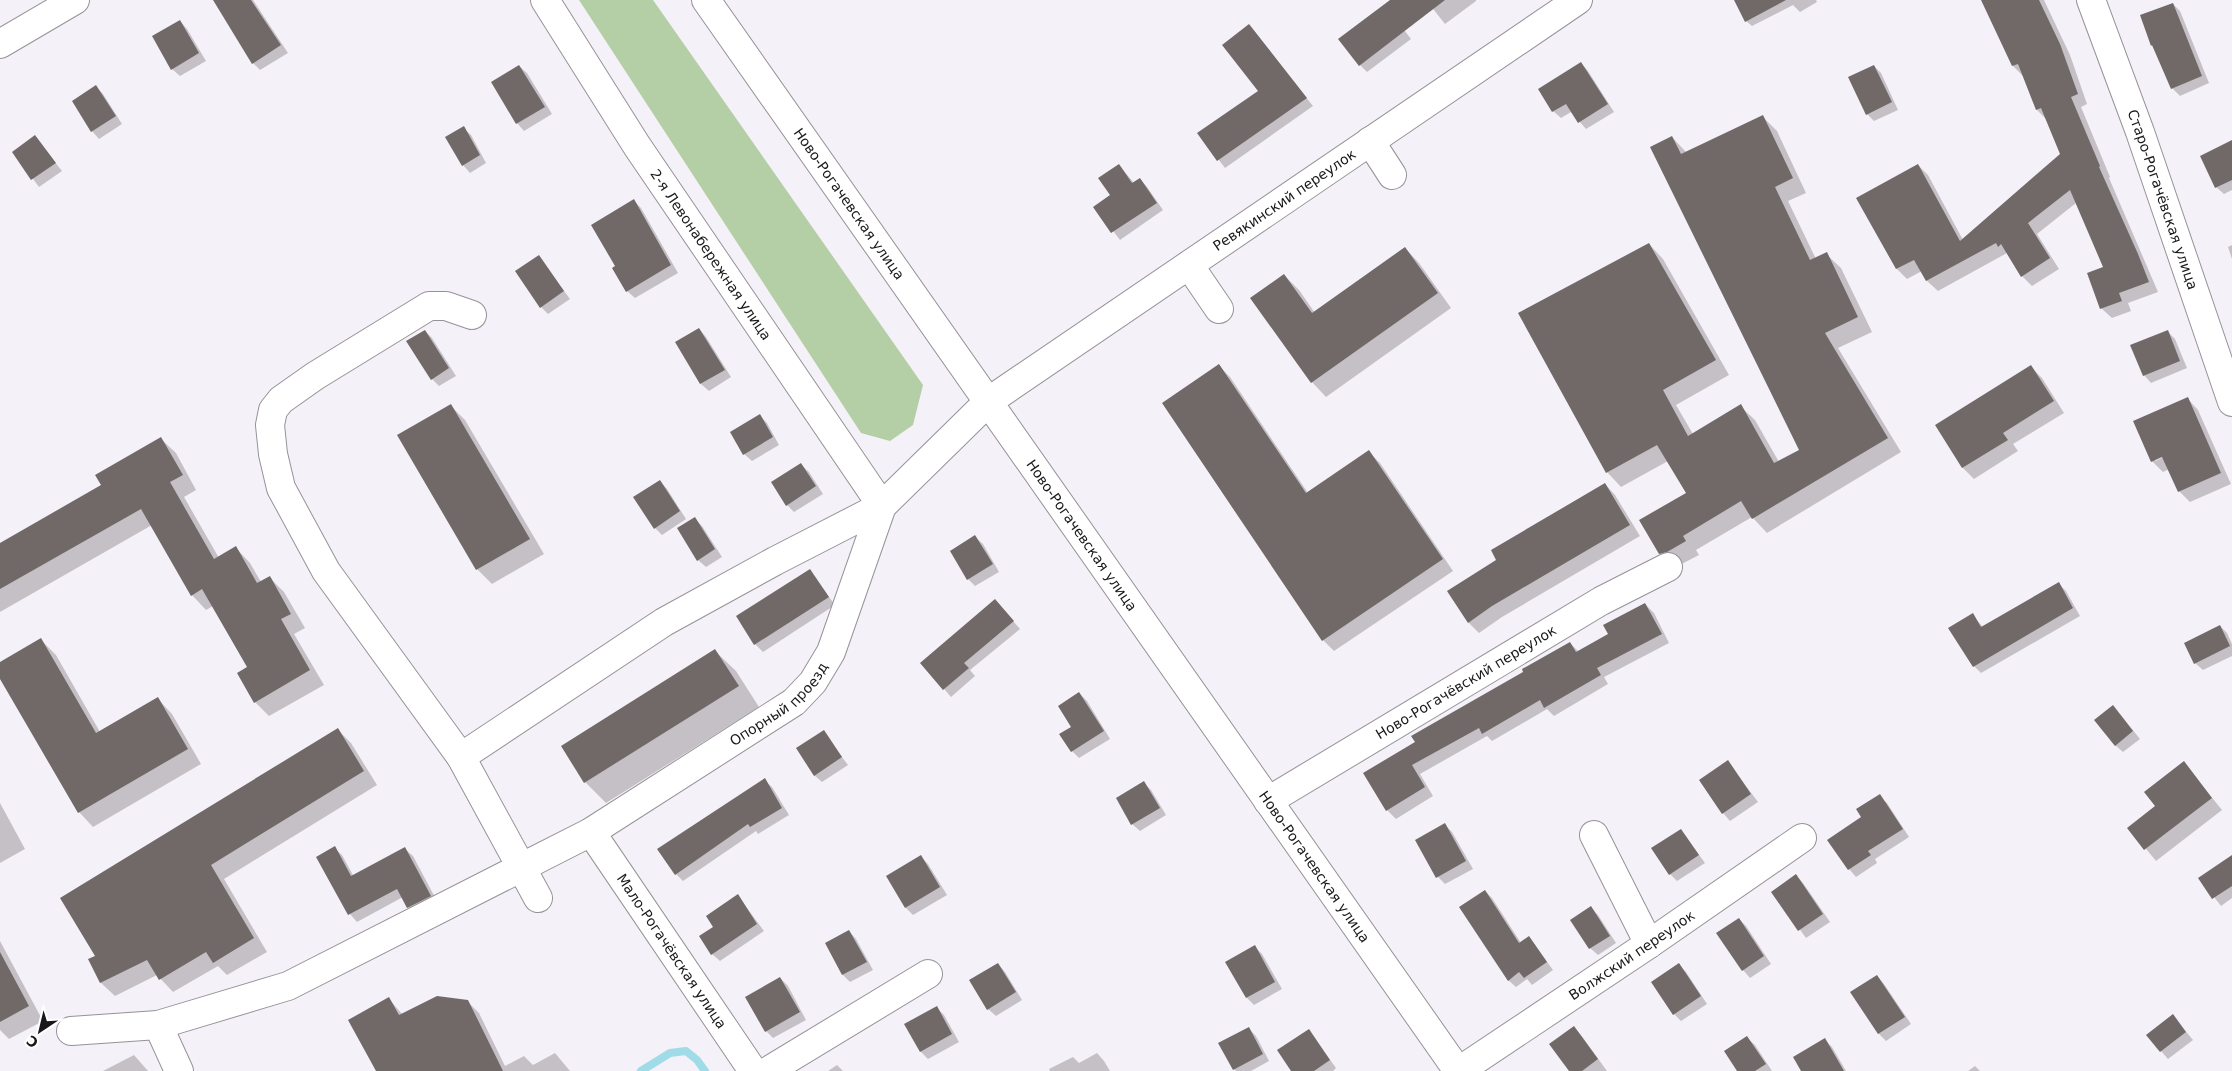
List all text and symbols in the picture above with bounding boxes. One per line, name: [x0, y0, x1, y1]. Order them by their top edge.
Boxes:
street label: Старо-Рогачёвская улица: [2124, 107, 2201, 292]
street label: Ново-Рогачевская улица: [790, 125, 908, 283]
street label: Ревякинский переулок: [1210, 146, 1359, 254]
street label: 2-я Левонабережная улица: [647, 166, 775, 343]
street label: Ново-Рогачевская улица: [1023, 456, 1140, 614]
street label: Ново-Рогачёвский переулок: [1373, 622, 1559, 742]
street label: Опорный проезд: [727, 659, 831, 749]
street label: Ново-Рогачевская улица: [1256, 788, 1373, 945]
street label: Мало-Рогачёвская улица: [614, 871, 730, 1032]
street label: Волжский переулок: [1566, 907, 1698, 1003]
north arrow: [15, 1006, 65, 1056]
text: С: [24, 1032, 41, 1051]

